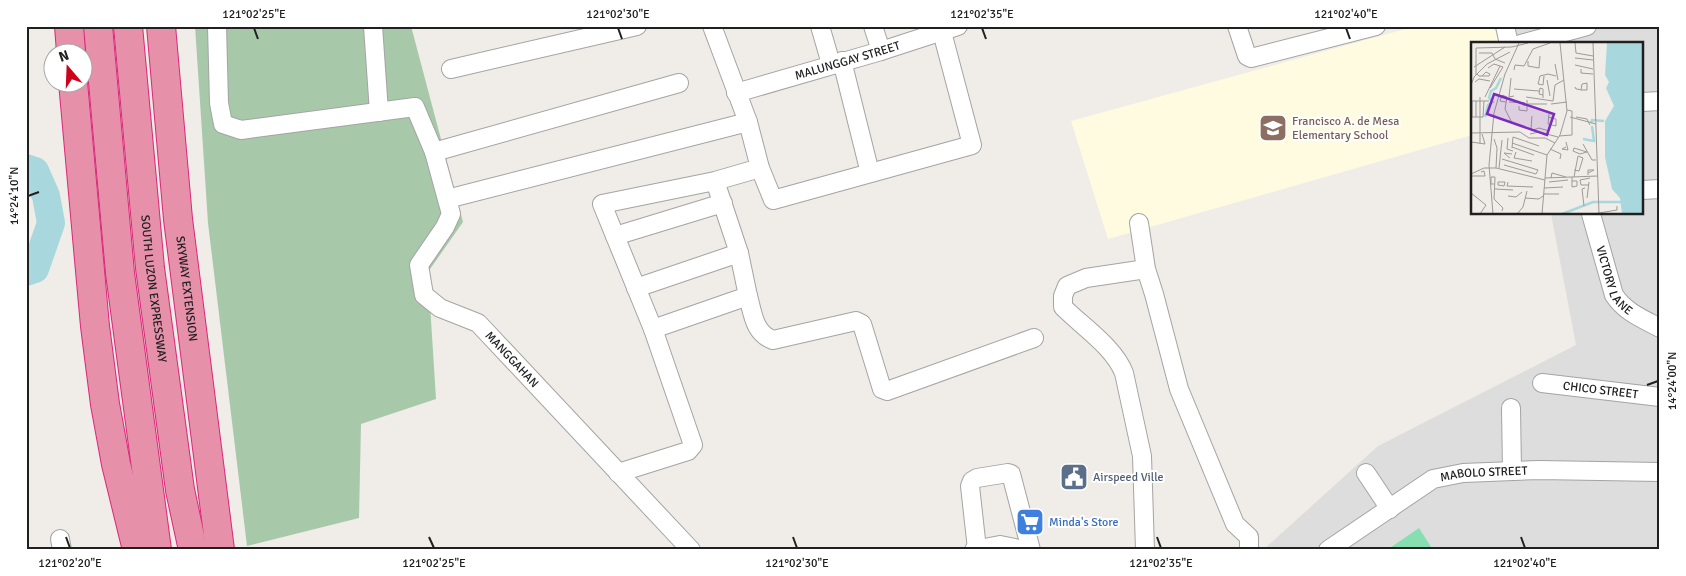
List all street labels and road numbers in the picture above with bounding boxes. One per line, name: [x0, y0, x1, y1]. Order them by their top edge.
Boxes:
street label: MALUNGGAY STREET: [793, 38, 902, 84]
street label: SOUTH LUZON EXPRESSWAY: [137, 214, 170, 364]
street label: SKYWAY EXTENSION: [172, 235, 200, 342]
street label: VICTORY LANE: [1592, 244, 1636, 319]
street label: MANGGAHAN: [482, 328, 542, 391]
street label: CHICO STREET: [1562, 379, 1639, 402]
street label: MABOLO STREET: [1439, 463, 1528, 485]

